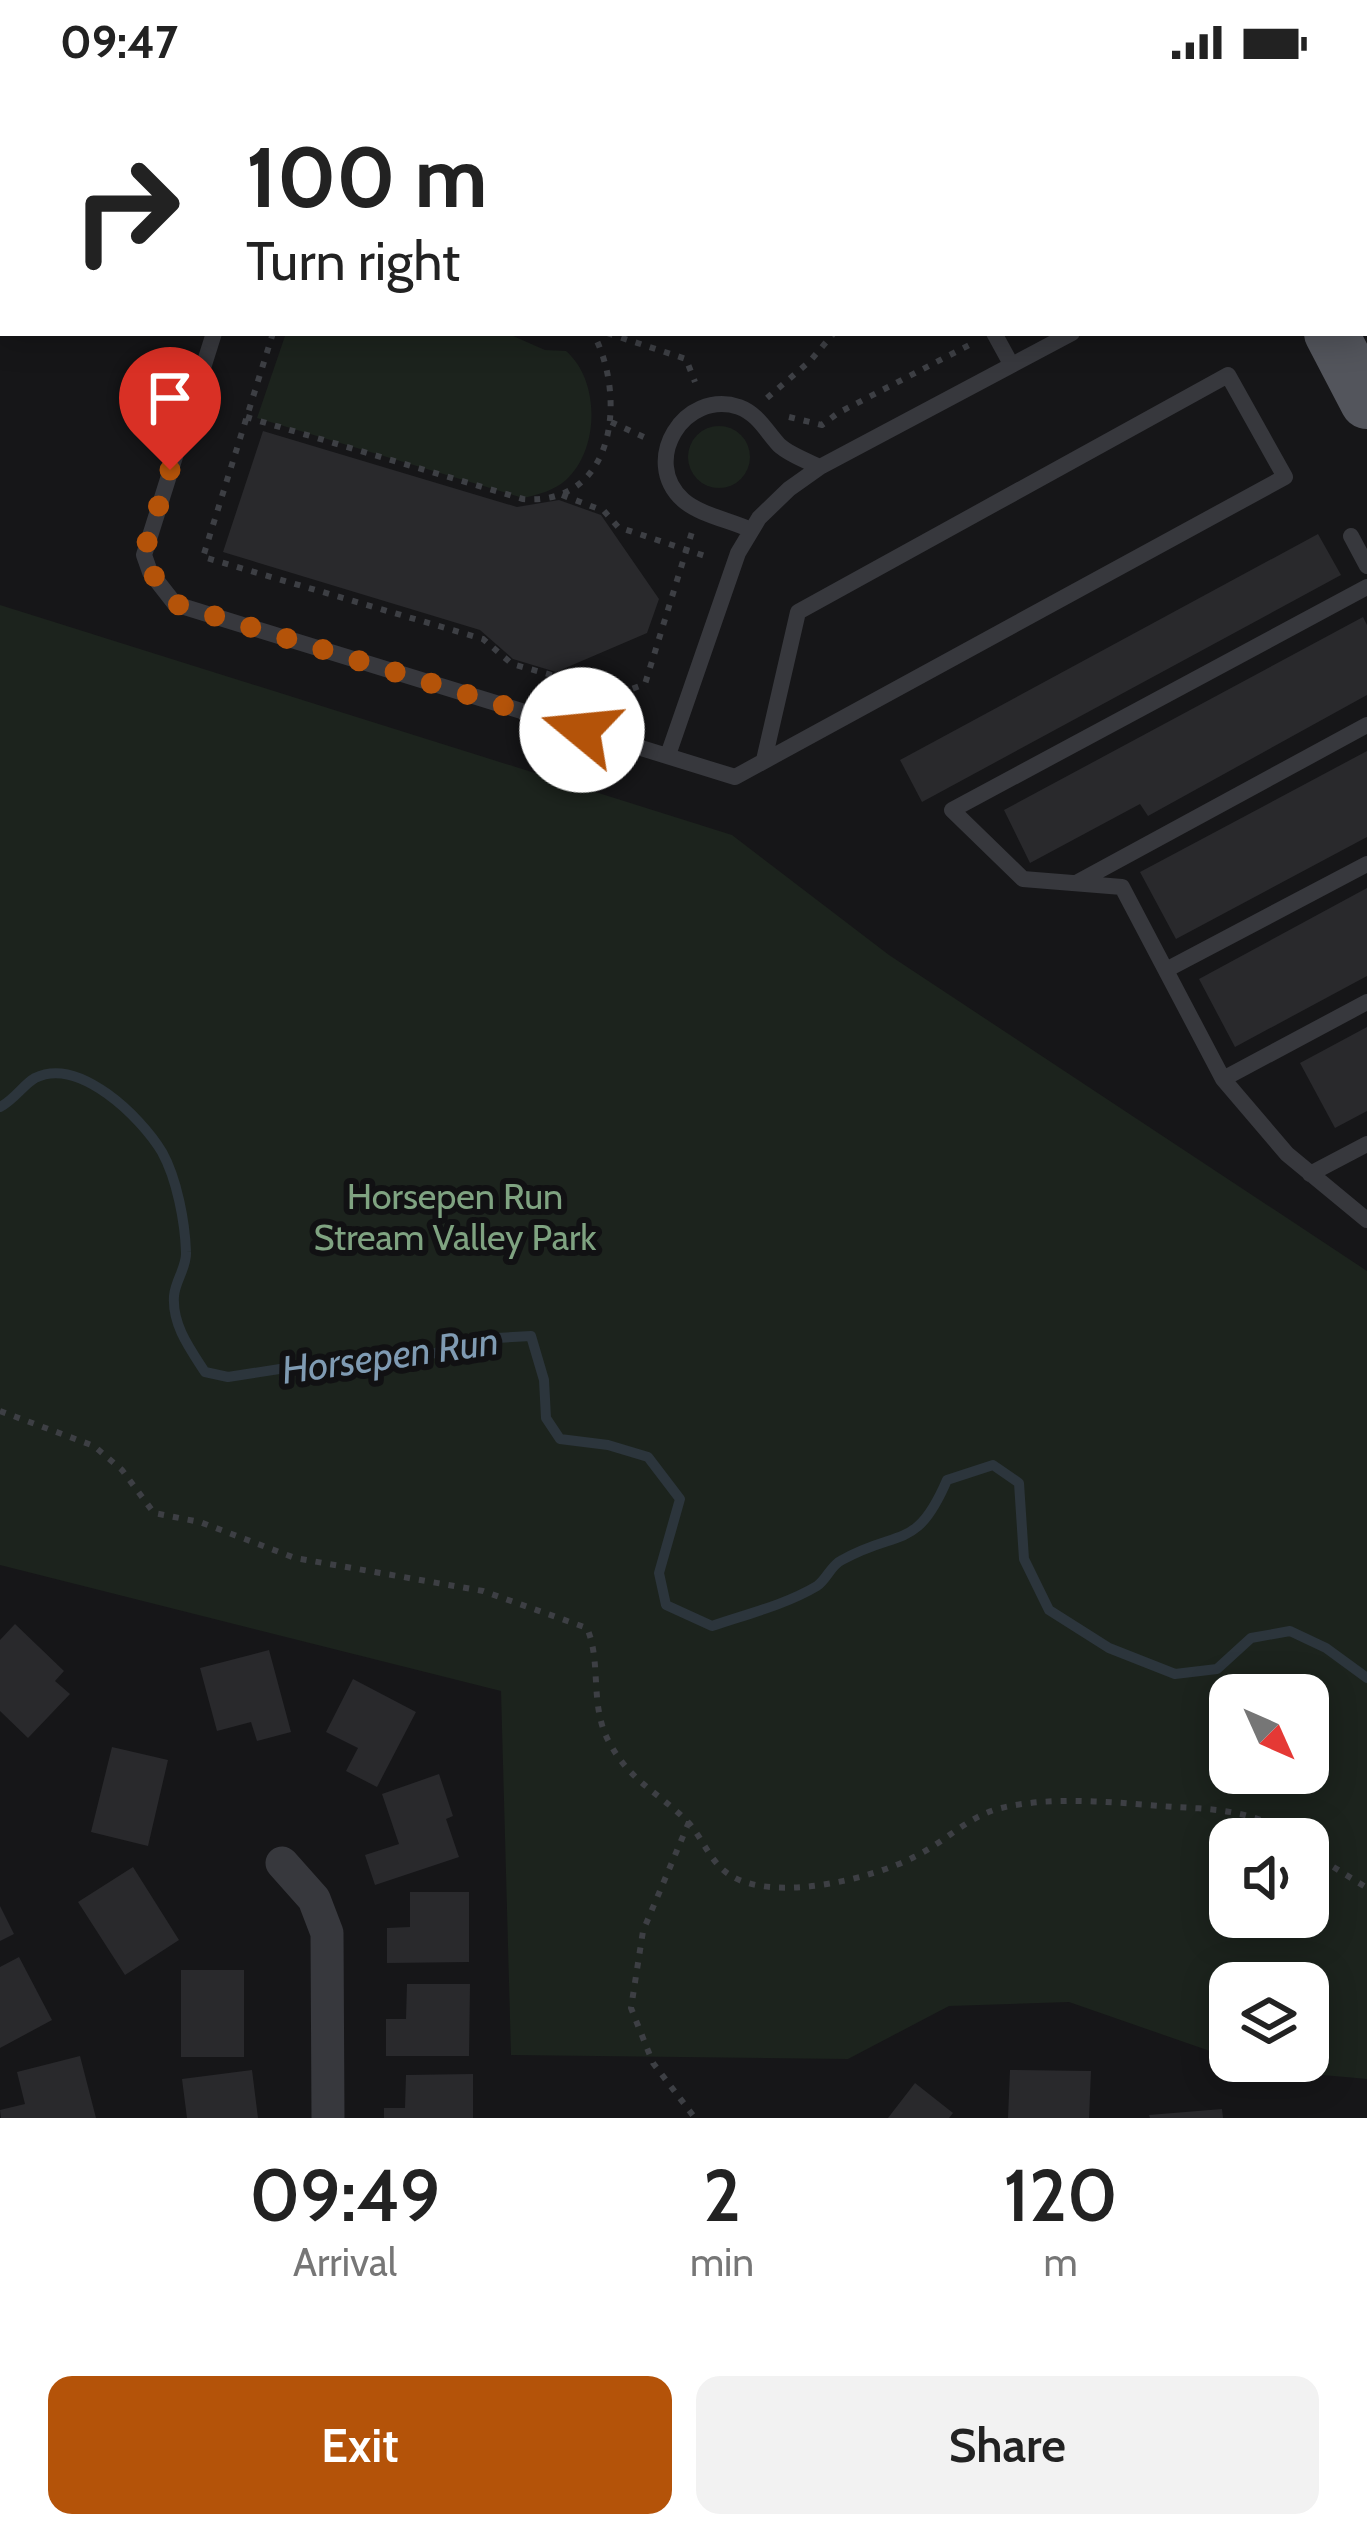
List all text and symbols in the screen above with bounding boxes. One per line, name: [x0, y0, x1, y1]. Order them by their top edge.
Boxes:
text: 09:47: [60, 15, 178, 69]
text: 100 m: [246, 126, 488, 228]
icon: right: [48, 132, 204, 288]
text: Turn right: [246, 228, 460, 294]
pin: [119, 347, 221, 470]
icon: arrive: [137, 365, 203, 431]
position arrow: [519, 667, 645, 793]
park label: Horsepen Run Stream Valley Park: [314, 1174, 597, 1259]
water label: Horsepen Run: [278, 1316, 502, 1394]
north arrow: [1209, 1674, 1329, 1794]
map controls: [1209, 1674, 1329, 2082]
button: sound: [1209, 1818, 1329, 1938]
button: layers: [1209, 1962, 1329, 2082]
text: 09:49: [249, 2152, 440, 2239]
text: 2: [703, 2152, 741, 2239]
text: 120: [1004, 2152, 1118, 2239]
text: Arrival: [293, 2238, 397, 2286]
text: min: [690, 2238, 754, 2286]
text: m: [1043, 2238, 1078, 2286]
button: Exit: [48, 2376, 672, 2514]
button: Share: [696, 2376, 1319, 2514]

